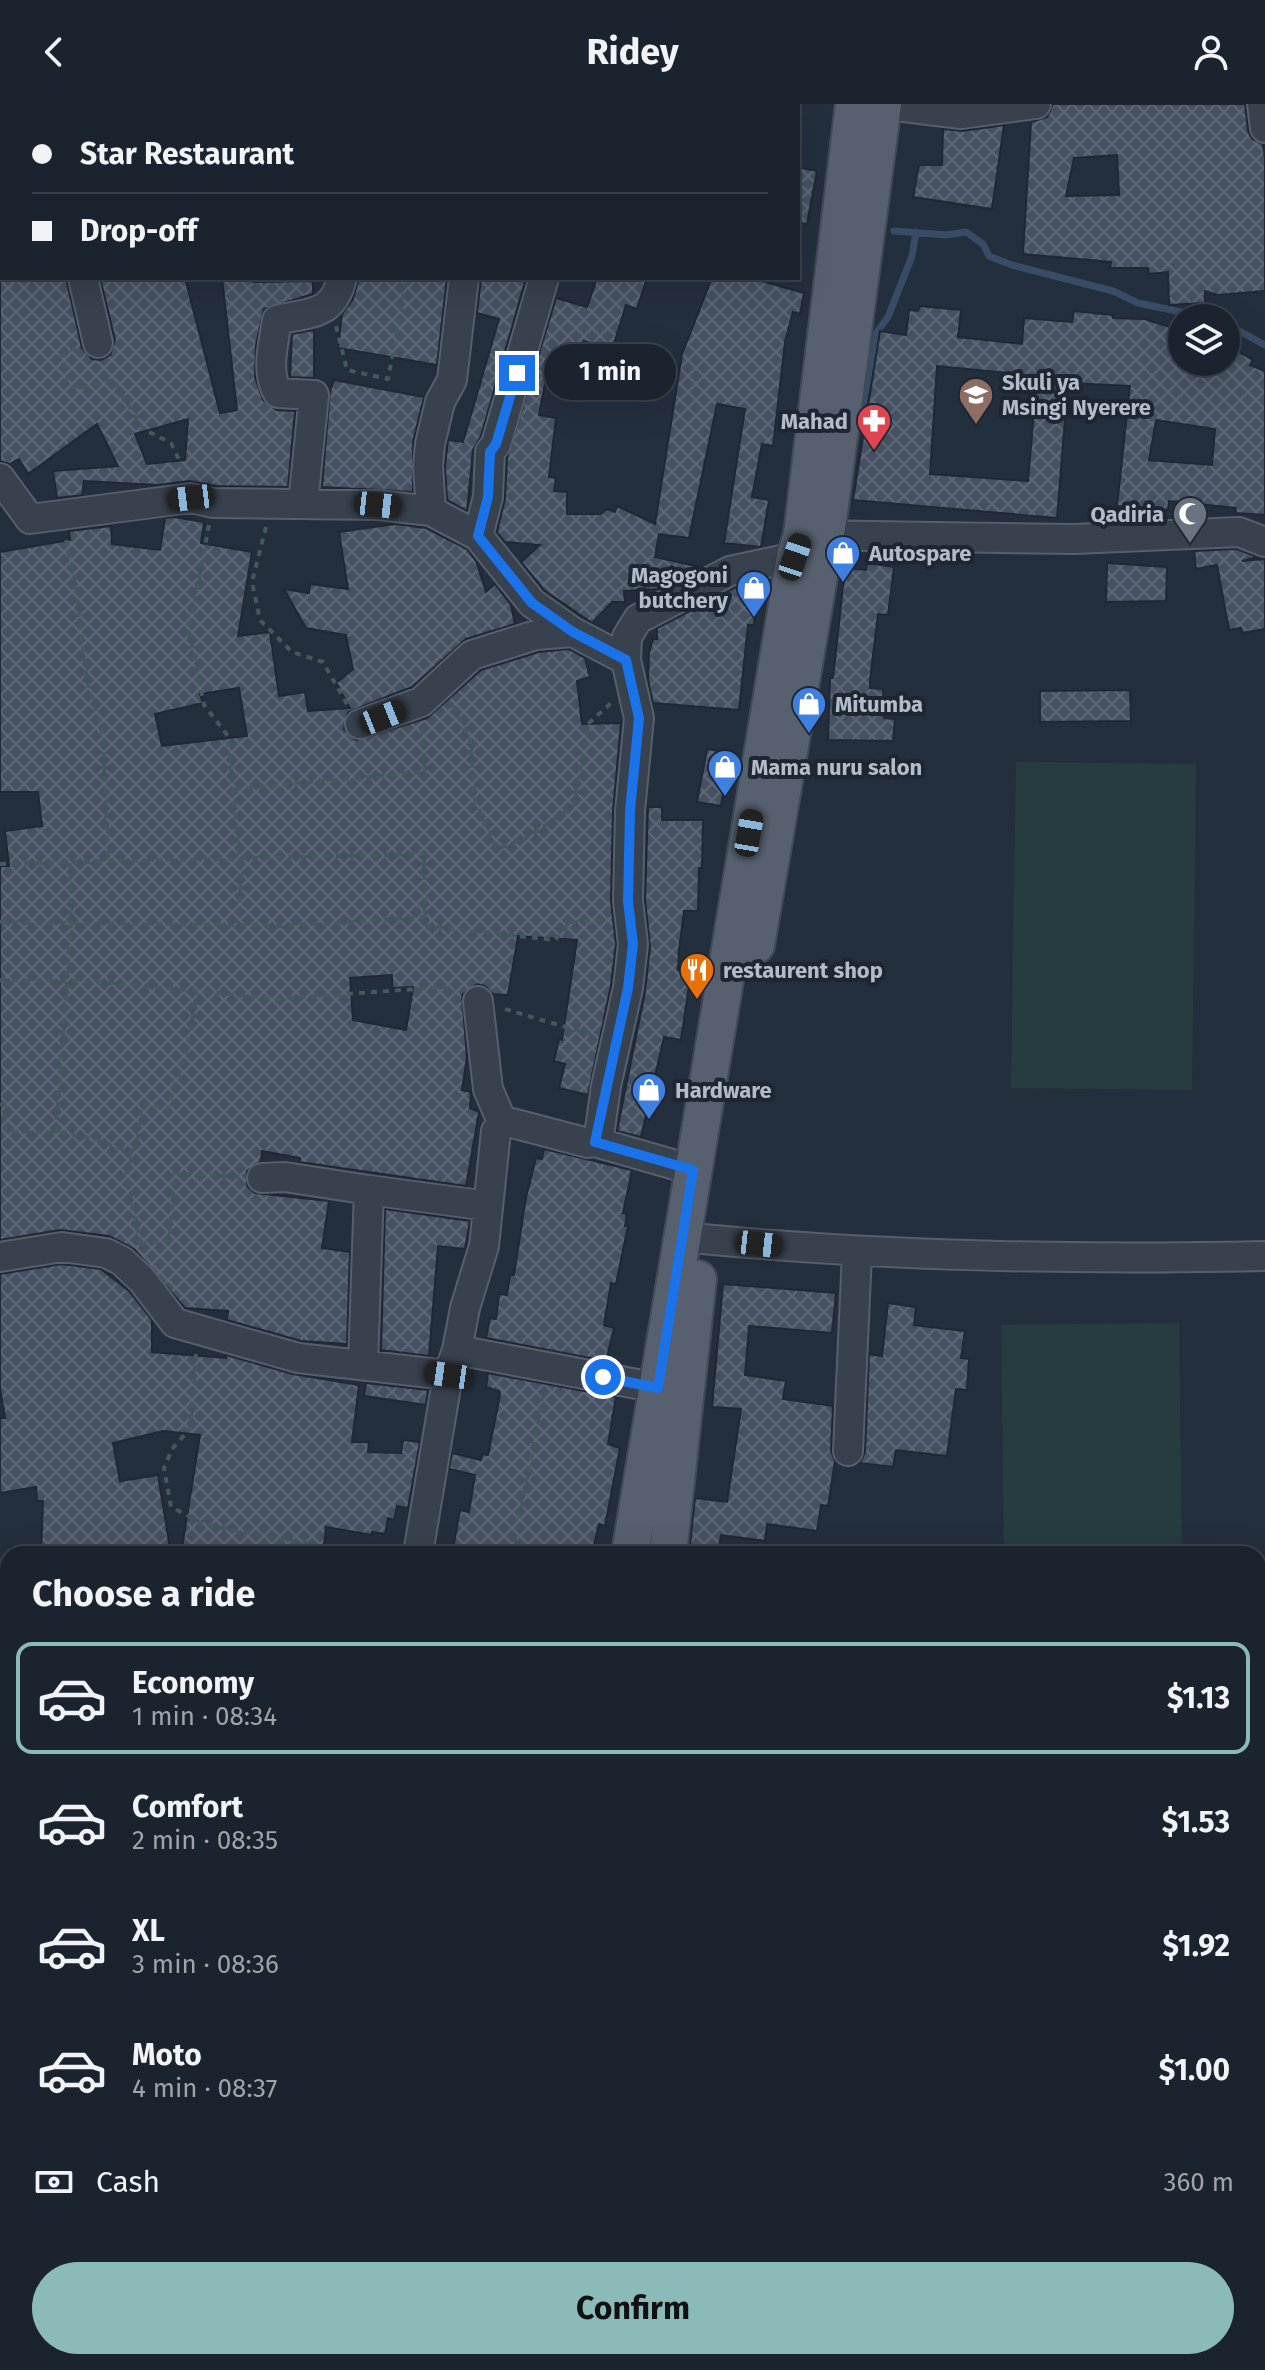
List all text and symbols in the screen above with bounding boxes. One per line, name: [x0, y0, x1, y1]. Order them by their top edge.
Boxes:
icon: back: [32, 30, 76, 74]
text: Ridey: [586, 30, 679, 74]
icon: person: [1189, 30, 1233, 74]
text: Star Restaurant: [80, 136, 294, 172]
text: Drop-off: [80, 213, 197, 249]
map controls: [1168, 304, 1240, 376]
button: layers: [1168, 304, 1240, 376]
callout: 1 min: [545, 345, 677, 401]
route end: [499, 355, 535, 391]
text: 1 min: [579, 356, 641, 387]
place label: Skuli ya Msingi Nyerere: [1002, 369, 1151, 421]
school or university icon: Skuli ya Msingi Nyerere: [957, 376, 995, 426]
pharmacy icon: Mahad: [855, 402, 893, 452]
place label: Mahad: [781, 408, 848, 435]
car: [166, 483, 216, 513]
car: [353, 491, 403, 519]
mosque icon: Qadiria: [1171, 495, 1209, 545]
place label: Qadiria: [1090, 501, 1164, 528]
car: [776, 530, 814, 584]
shop icon: Autospare: [824, 534, 862, 584]
place label: Autospare: [868, 540, 971, 567]
place label: Magogoni butchery: [631, 562, 729, 614]
shop icon: Magogoni butchery: [735, 569, 773, 619]
shop icon: Mitumba: [790, 685, 828, 735]
place label: Mitumba: [835, 691, 923, 718]
car: [356, 697, 410, 737]
shop icon: Mama nuru salon: [706, 748, 744, 798]
place label: Mama nuru salon: [751, 754, 922, 781]
car: [733, 807, 765, 859]
restaurant icon: restaurent shop: [678, 951, 716, 1001]
place label: restaurent shop: [723, 957, 883, 984]
shop icon: Hardware: [630, 1071, 668, 1121]
place label: Hardware: [675, 1077, 772, 1104]
car: [734, 1230, 784, 1258]
route start: [585, 1359, 621, 1395]
car: [423, 1360, 473, 1390]
text: Choose a ride: [32, 1572, 255, 1616]
icon: car: [36, 1662, 108, 1734]
text: Economy: [132, 1665, 254, 1701]
text: $1.13: [1167, 1680, 1230, 1716]
text: 1 min · 08:34: [132, 1701, 277, 1732]
icon: car: [36, 1786, 108, 1858]
text: Comfort: [132, 1789, 243, 1825]
text: $1.53: [1162, 1804, 1230, 1840]
text: 2 min · 08:35: [132, 1825, 278, 1856]
icon: car: [36, 1910, 108, 1982]
text: XL: [132, 1913, 165, 1949]
text: $1.92: [1162, 1928, 1230, 1964]
text: 3 min · 08:36: [132, 1949, 279, 1980]
icon: car: [36, 2034, 108, 2106]
text: Moto: [132, 2037, 202, 2073]
text: $1.00: [1159, 2052, 1230, 2088]
text: 4 min · 08:37: [132, 2073, 277, 2104]
icon: cash: [32, 2160, 76, 2204]
text: Cash: [96, 2164, 160, 2200]
text: 360 m: [1163, 2167, 1234, 2198]
button: Confirm: [32, 2262, 1234, 2354]

